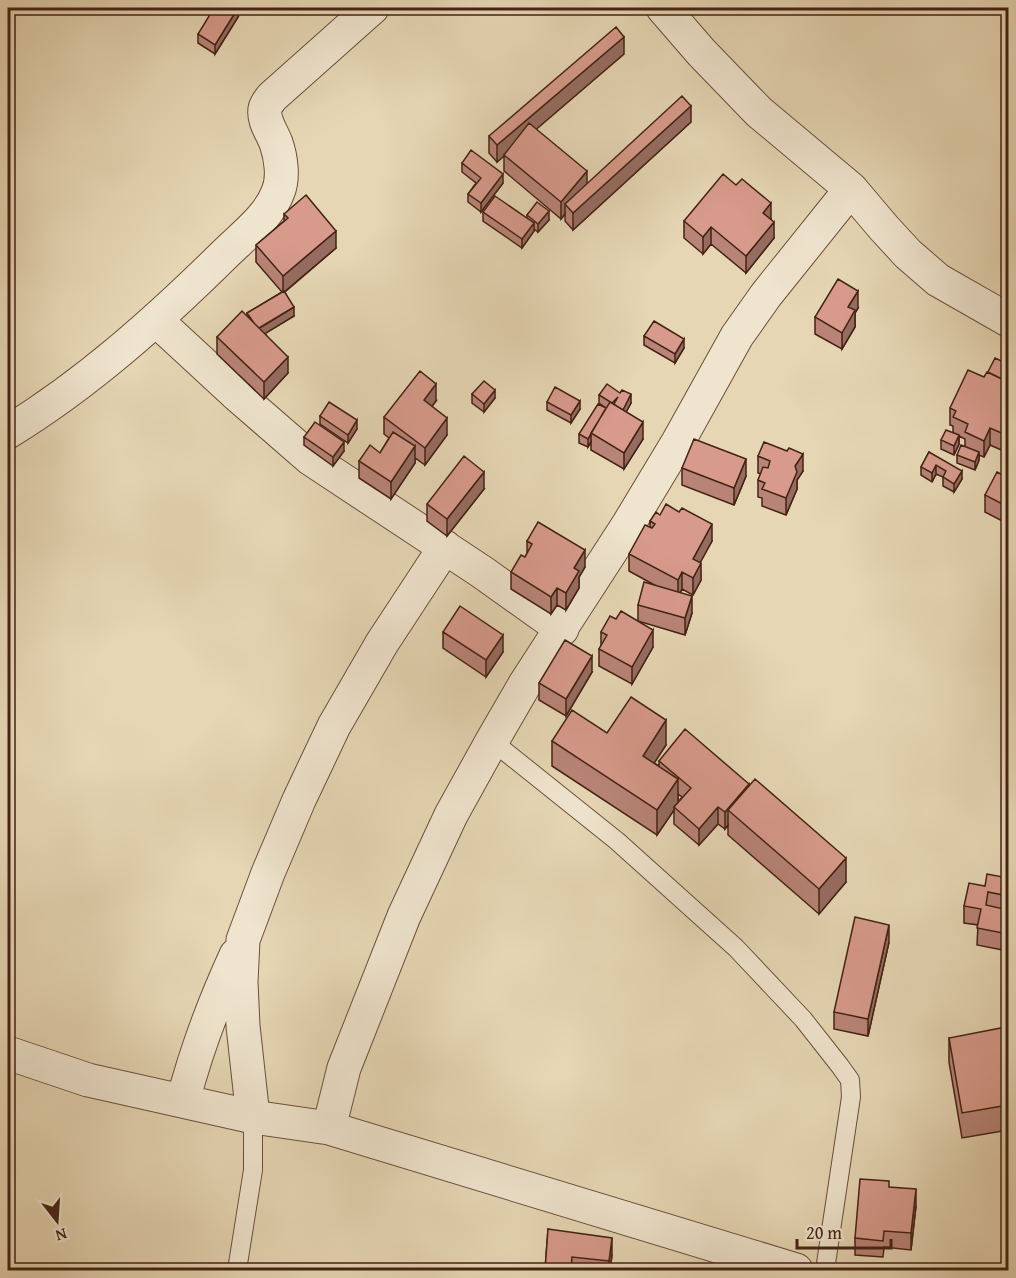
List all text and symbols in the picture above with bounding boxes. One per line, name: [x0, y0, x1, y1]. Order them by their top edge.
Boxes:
north arrow: [27, 1191, 87, 1251]
scale bar: [797, 1212, 892, 1250]
text: 20 m: [806, 1219, 842, 1246]
text: N: [52, 1222, 70, 1248]

